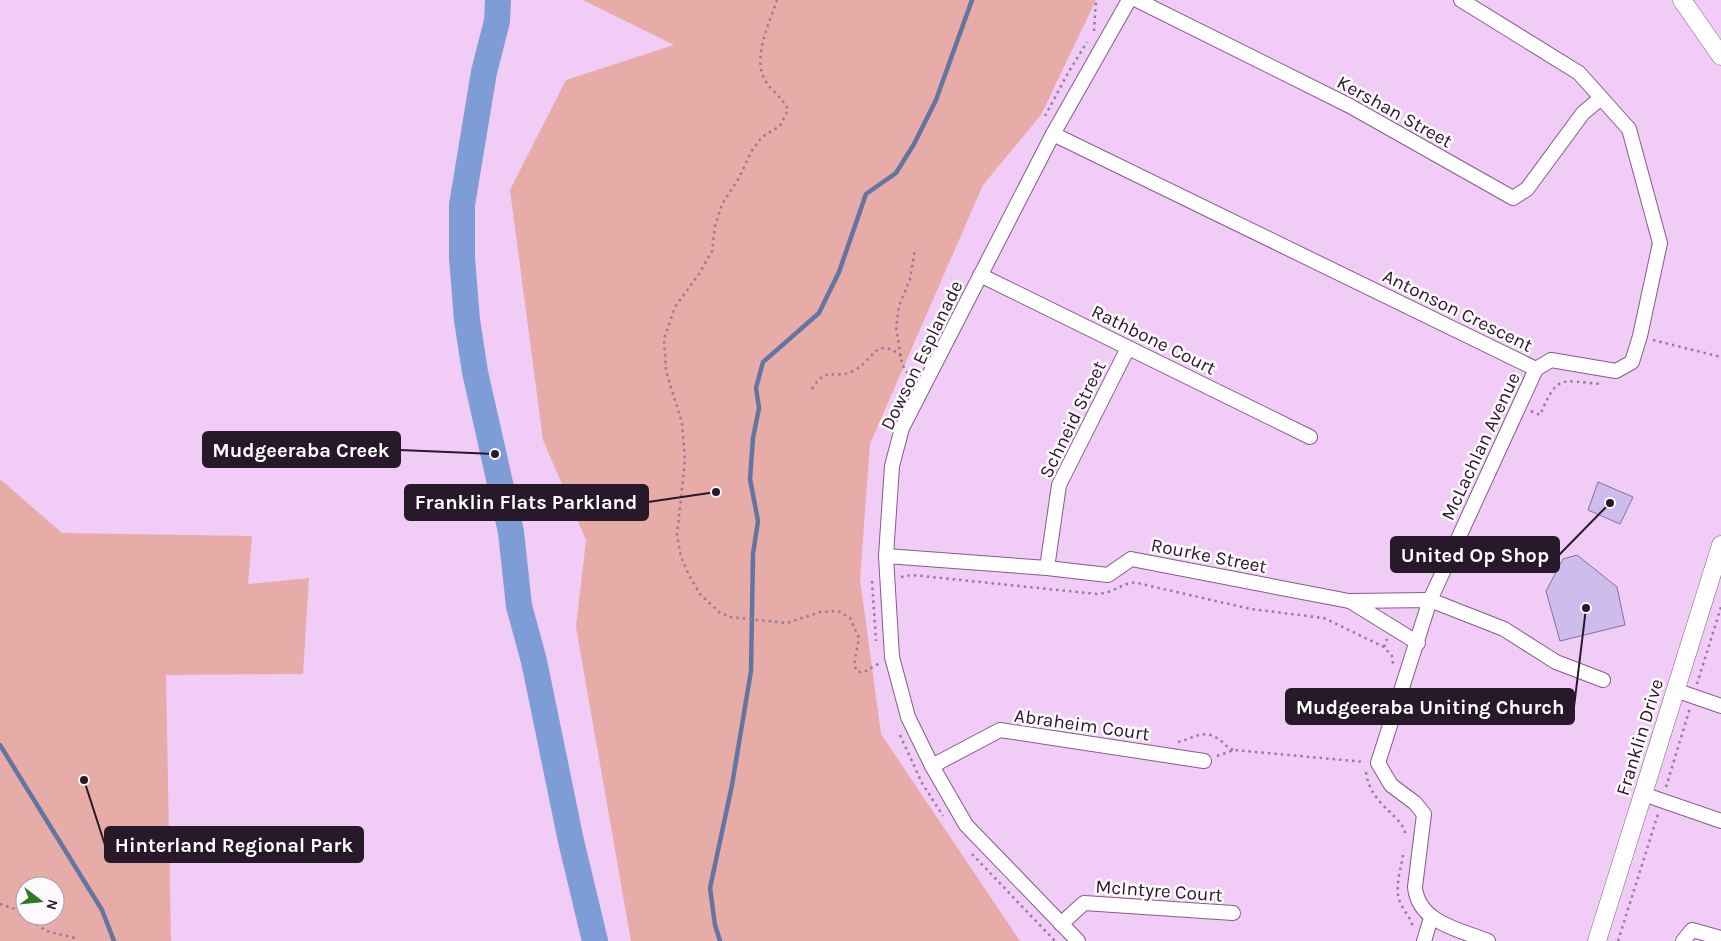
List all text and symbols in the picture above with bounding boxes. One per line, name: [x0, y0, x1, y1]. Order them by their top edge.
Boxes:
street label: Kershan Street: [1333, 71, 1456, 153]
street label: Antonson Crescent: [1379, 265, 1536, 357]
street label: Dowson Esplanade: [876, 277, 968, 434]
street label: Rathbone Court: [1088, 300, 1219, 380]
street label: Schneid Street: [1035, 357, 1111, 482]
street label: McLachlan Avenue: [1437, 369, 1525, 524]
callout: Mudgeeraba Creek: [203, 432, 400, 467]
text: Mudgeeraba Creek: [212, 439, 390, 462]
callout: Franklin Flats Parkland: [405, 485, 648, 520]
text: Franklin Flats Parkland: [415, 491, 637, 514]
street label: Rourke Street: [1149, 534, 1269, 578]
callout: United Op Shop: [1391, 537, 1559, 572]
text: United Op Shop: [1401, 544, 1549, 567]
street label: Franklin Drive: [1612, 676, 1668, 798]
callout: Mudgeeraba Uniting Church: [1286, 689, 1574, 724]
text: Mudgeeraba Uniting Church: [1296, 696, 1564, 719]
street label: Abraheim Court: [1013, 705, 1151, 745]
callout: Hinterland Regional Park: [105, 827, 363, 862]
text: Hinterland Regional Park: [115, 834, 353, 857]
north arrow: [15, 876, 65, 926]
street label: McIntyre Court: [1095, 876, 1223, 906]
text: N: [42, 897, 62, 912]

